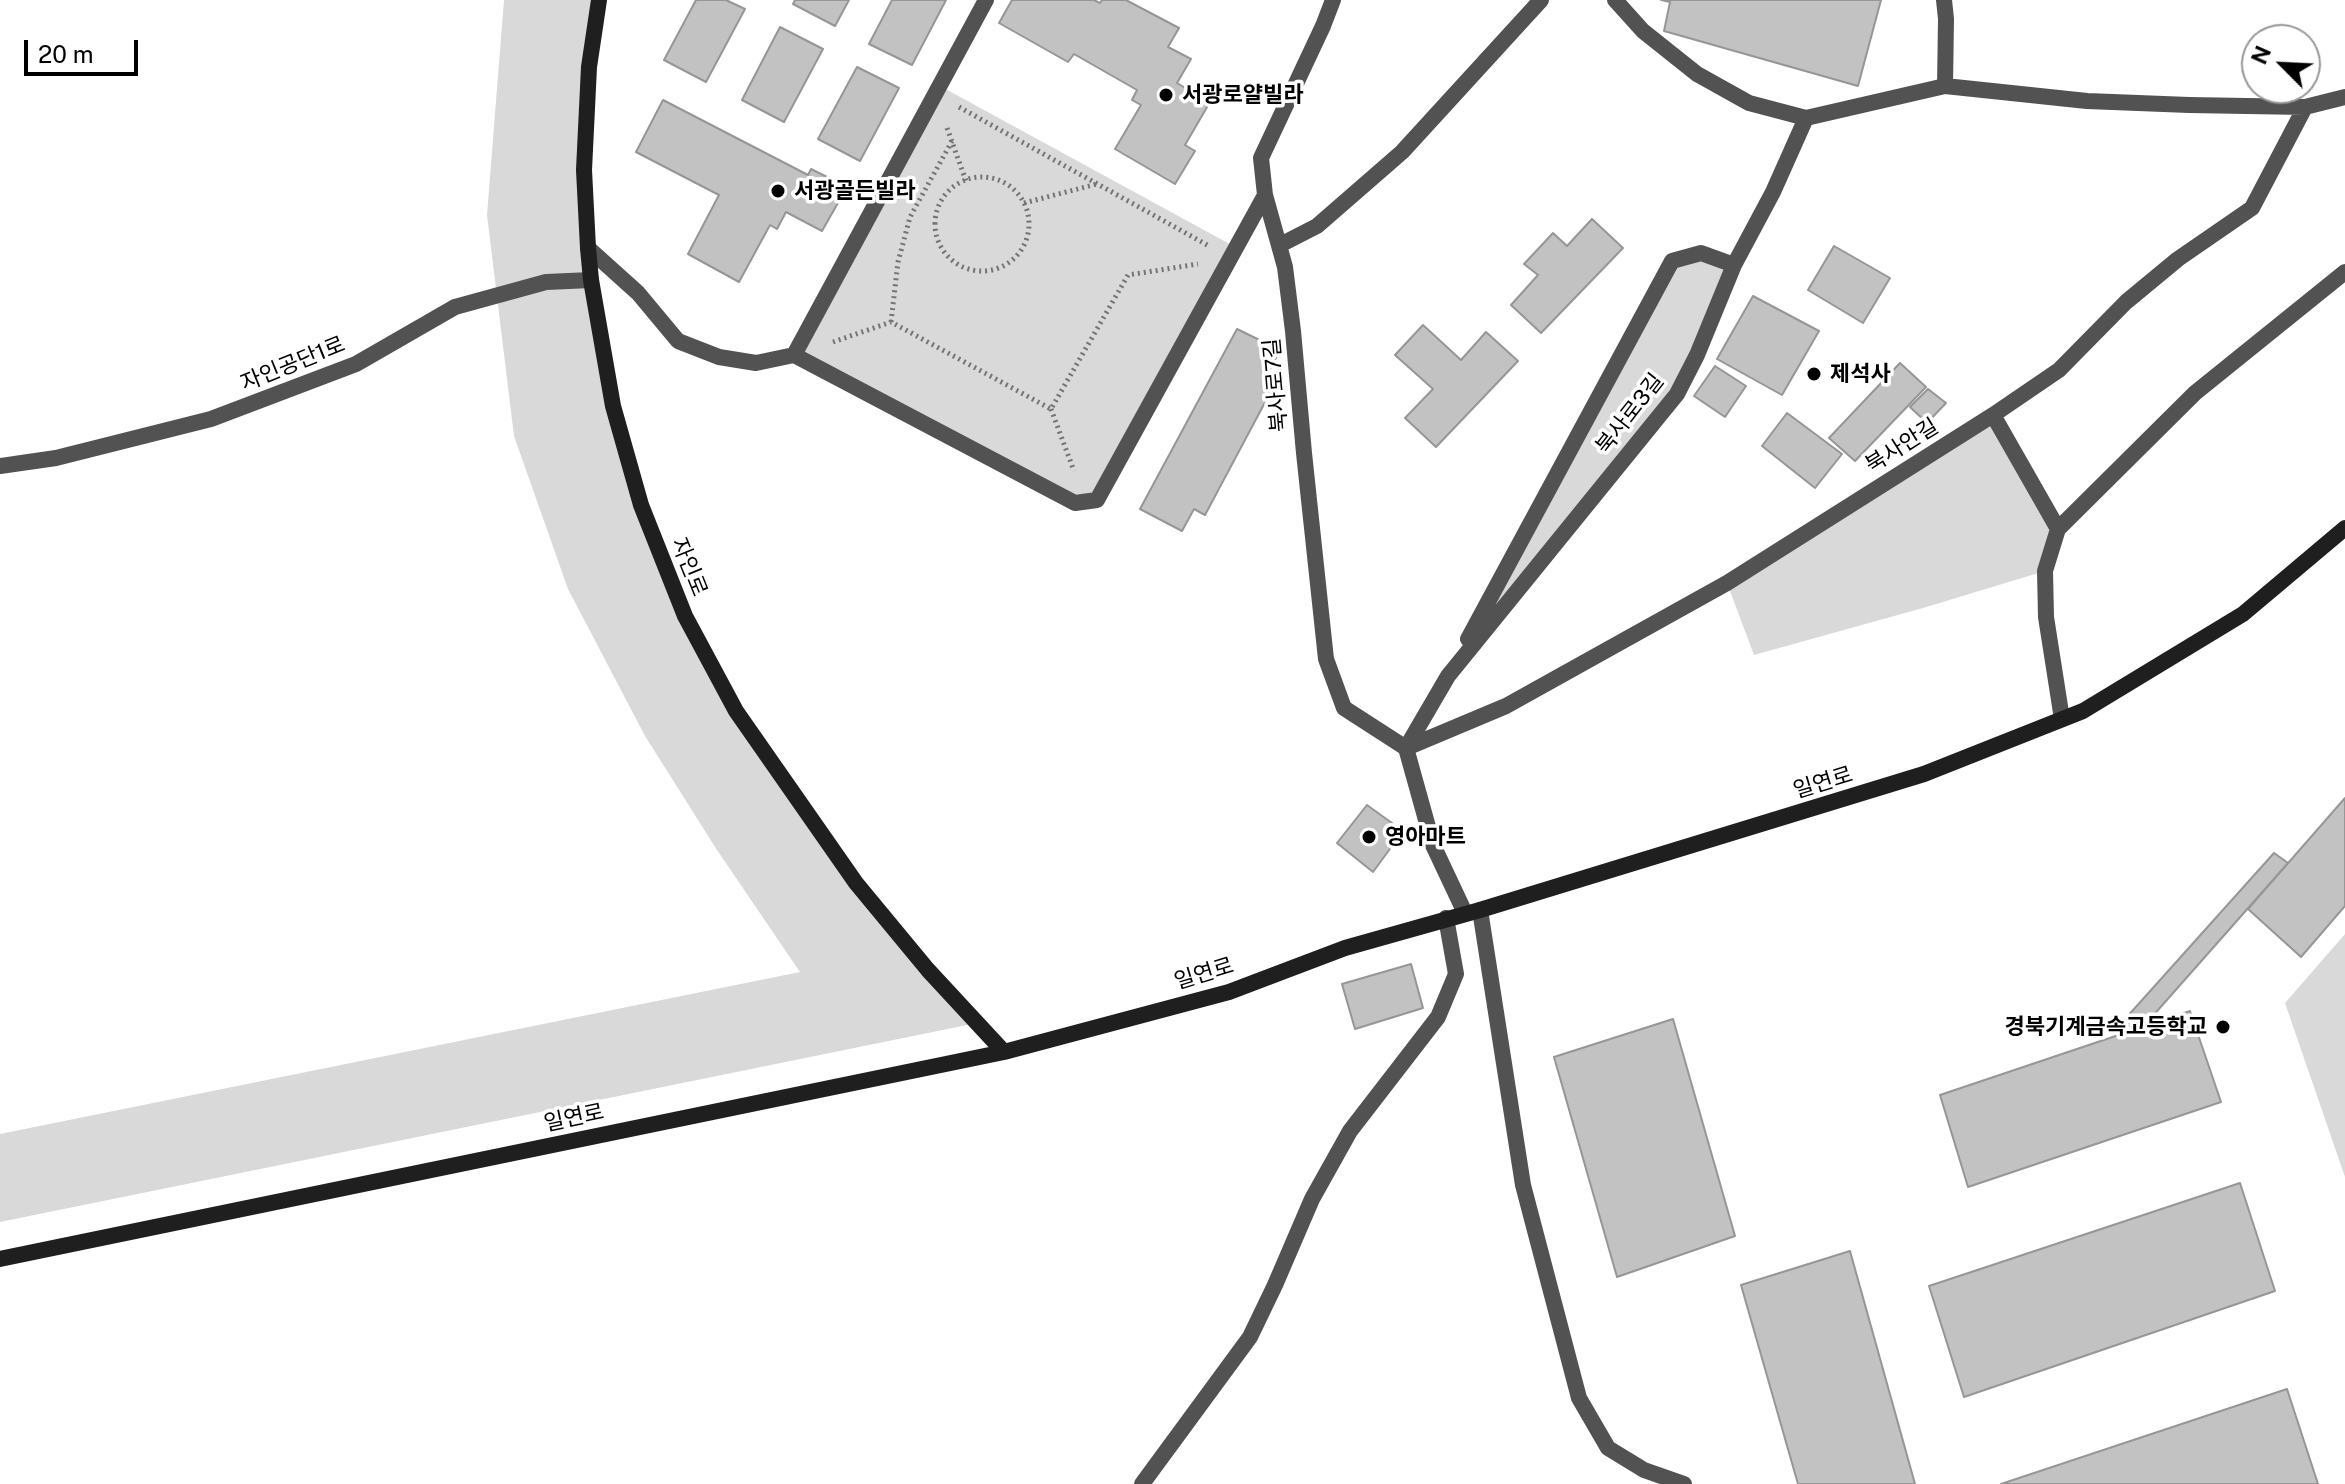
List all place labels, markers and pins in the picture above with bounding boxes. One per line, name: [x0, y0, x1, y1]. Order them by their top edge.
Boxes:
place label: 서광로얄빌라: [1182, 82, 1303, 108]
marker: 서광로얄빌라: [1157, 86, 1175, 104]
place label: 서광골든빌라: [794, 178, 915, 204]
marker: 서광골든빌라: [769, 182, 787, 200]
place label: 제석사: [1830, 361, 1891, 387]
marker: 제석사: [1805, 365, 1823, 383]
place label: 영아마트: [1385, 824, 1466, 850]
marker: 영아마트: [1360, 828, 1378, 846]
place label: 경북기계금속고등학교: [2005, 1014, 2207, 1040]
marker: 경북기계금속고등학교: [2214, 1018, 2232, 1036]

